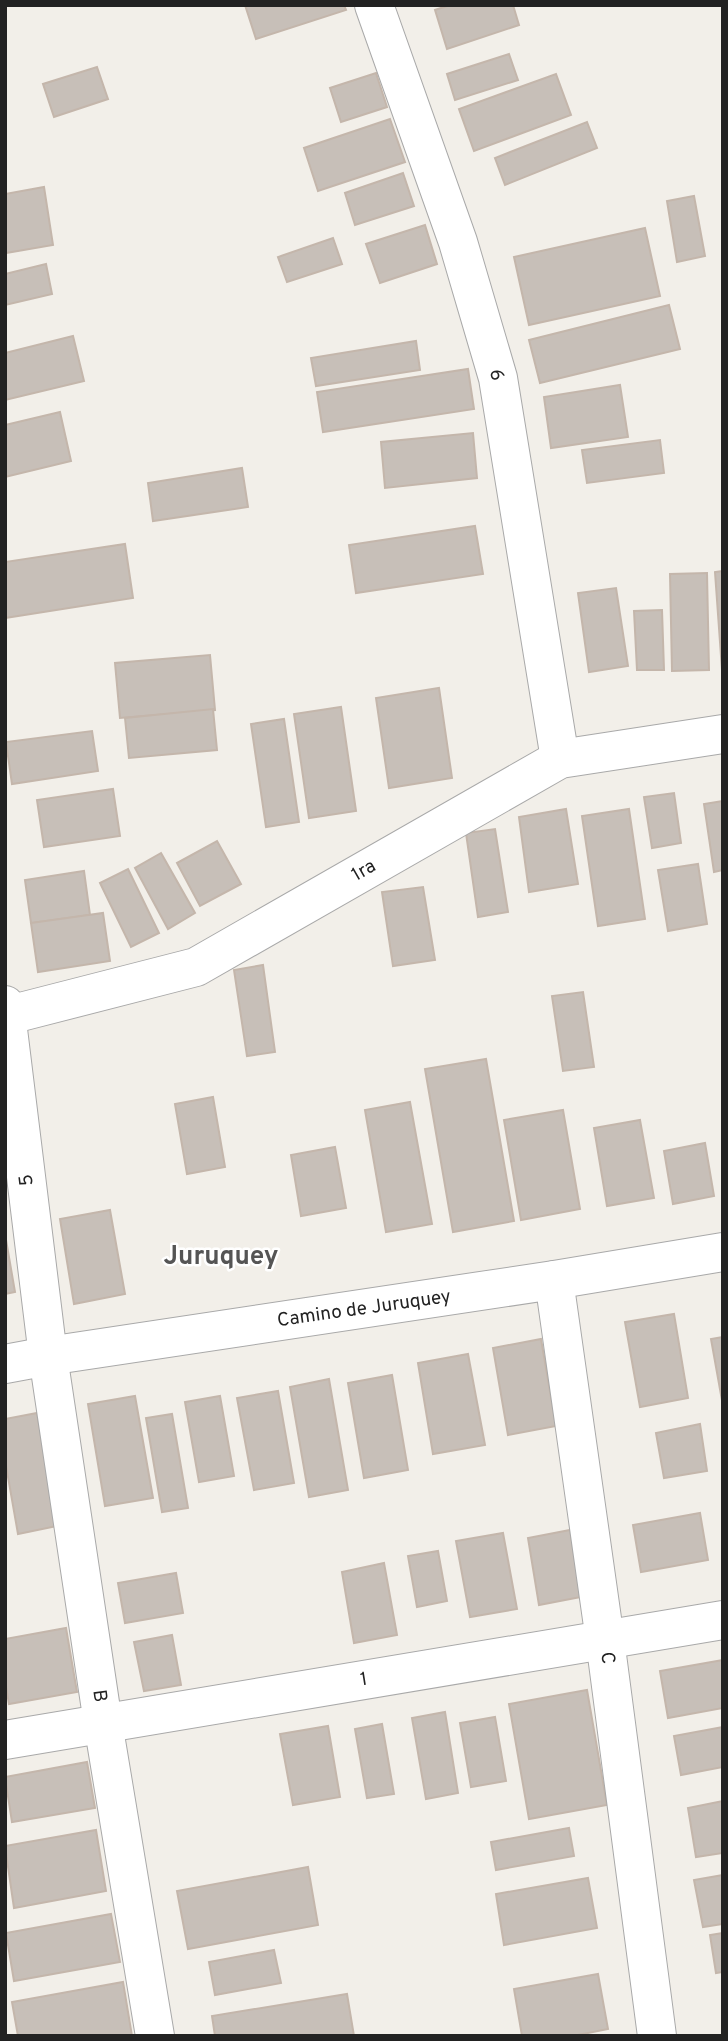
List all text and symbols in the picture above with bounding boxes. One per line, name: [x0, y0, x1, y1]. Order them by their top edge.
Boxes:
street label: 6: [483, 367, 509, 383]
street label: 1ra: [348, 855, 380, 887]
street label: 5: [14, 1173, 40, 1187]
district label: Juruquey: [164, 1241, 279, 1274]
street label: Camino de Juruquey: [276, 1285, 452, 1333]
street label: C: [594, 1650, 620, 1666]
street label: 1: [359, 1668, 369, 1692]
street label: B: [86, 1688, 112, 1704]

